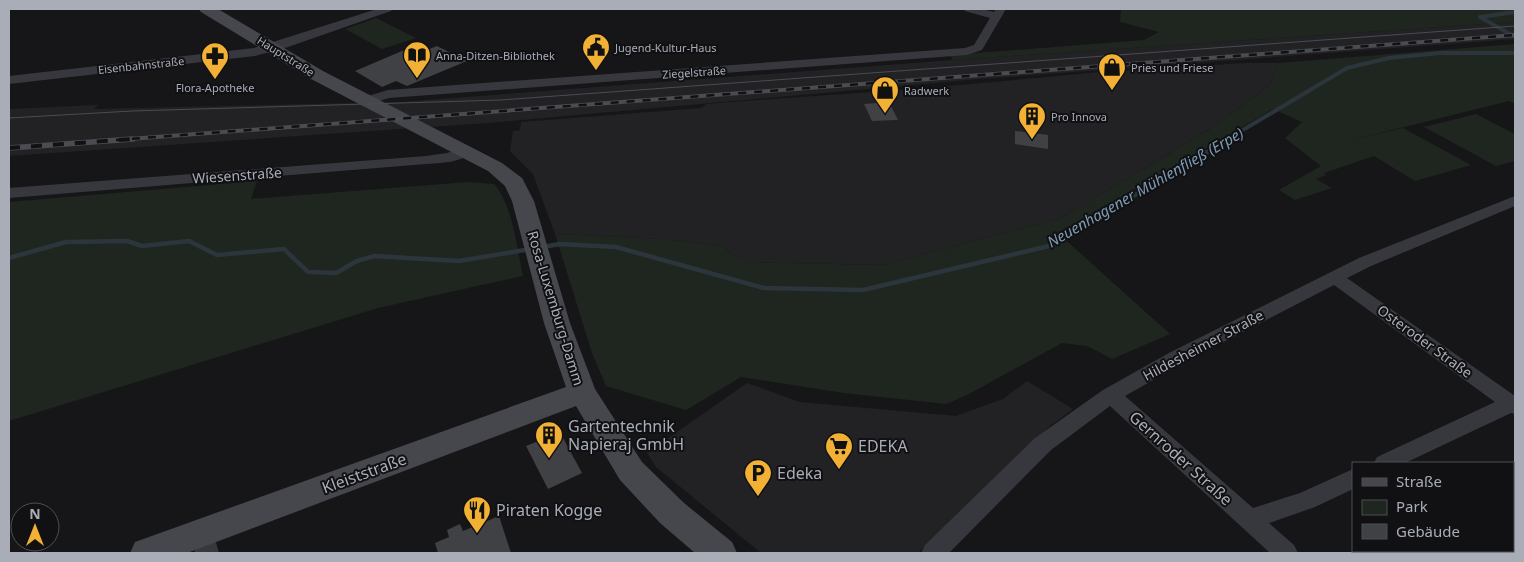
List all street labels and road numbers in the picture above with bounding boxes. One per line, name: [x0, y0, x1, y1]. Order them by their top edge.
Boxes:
street label: Hauptstraße: [255, 32, 317, 80]
street label: Eisenbahnstraße: [97, 53, 185, 77]
street label: Ziegelstraße: [662, 62, 726, 82]
street label: Wiesenstraße: [192, 162, 282, 188]
street label: Rosa-Luxemburg-Damm: [523, 228, 589, 388]
street label: Osteroder Straße: [1374, 300, 1477, 382]
street label: Hildesheimer Straße: [1139, 305, 1267, 385]
street label: Gernroder Straße: [1125, 406, 1237, 510]
street label: Kleiststraße: [319, 448, 409, 498]

